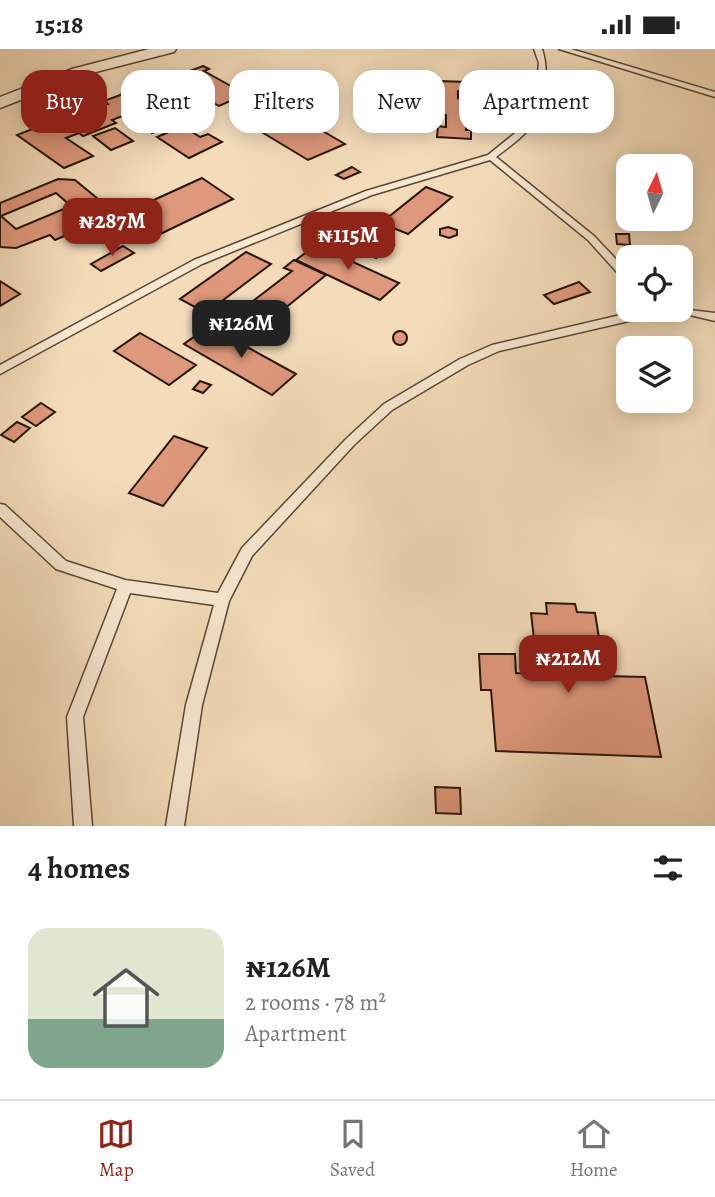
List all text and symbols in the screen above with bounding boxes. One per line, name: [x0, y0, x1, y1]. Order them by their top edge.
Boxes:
text: 15:18: [35, 7, 83, 42]
chip: Buy: [21, 70, 107, 133]
chip: Rent: [121, 70, 215, 133]
chip: Filters: [229, 70, 339, 133]
chip: New: [353, 70, 445, 133]
chip: Apartment: [459, 70, 614, 133]
north arrow: [616, 154, 693, 231]
map controls: [616, 154, 693, 413]
pin: ₦287M: [63, 199, 161, 258]
text: ₦287M: [78, 205, 146, 236]
pin: ₦115M: [299, 213, 397, 272]
text: ₦115M: [317, 219, 379, 250]
button: locate: [616, 245, 693, 322]
pin: ₦126M: [192, 301, 290, 360]
text: ₦126M: [208, 307, 274, 338]
button: layers: [616, 336, 693, 413]
pin: ₦212M: [519, 635, 617, 695]
text: ₦212M: [535, 642, 601, 673]
text: 4 homes: [28, 848, 130, 888]
icon: filters: [649, 849, 687, 887]
text: ₦126M: [245, 947, 331, 987]
icon: home: [84, 956, 168, 1040]
text: 2 rooms · 78 m²: [245, 987, 386, 1018]
text: Apartment: [245, 1018, 347, 1049]
tab: Map: [97, 1115, 135, 1183]
tab: Saved: [330, 1115, 375, 1183]
tab: Home: [570, 1115, 618, 1183]

